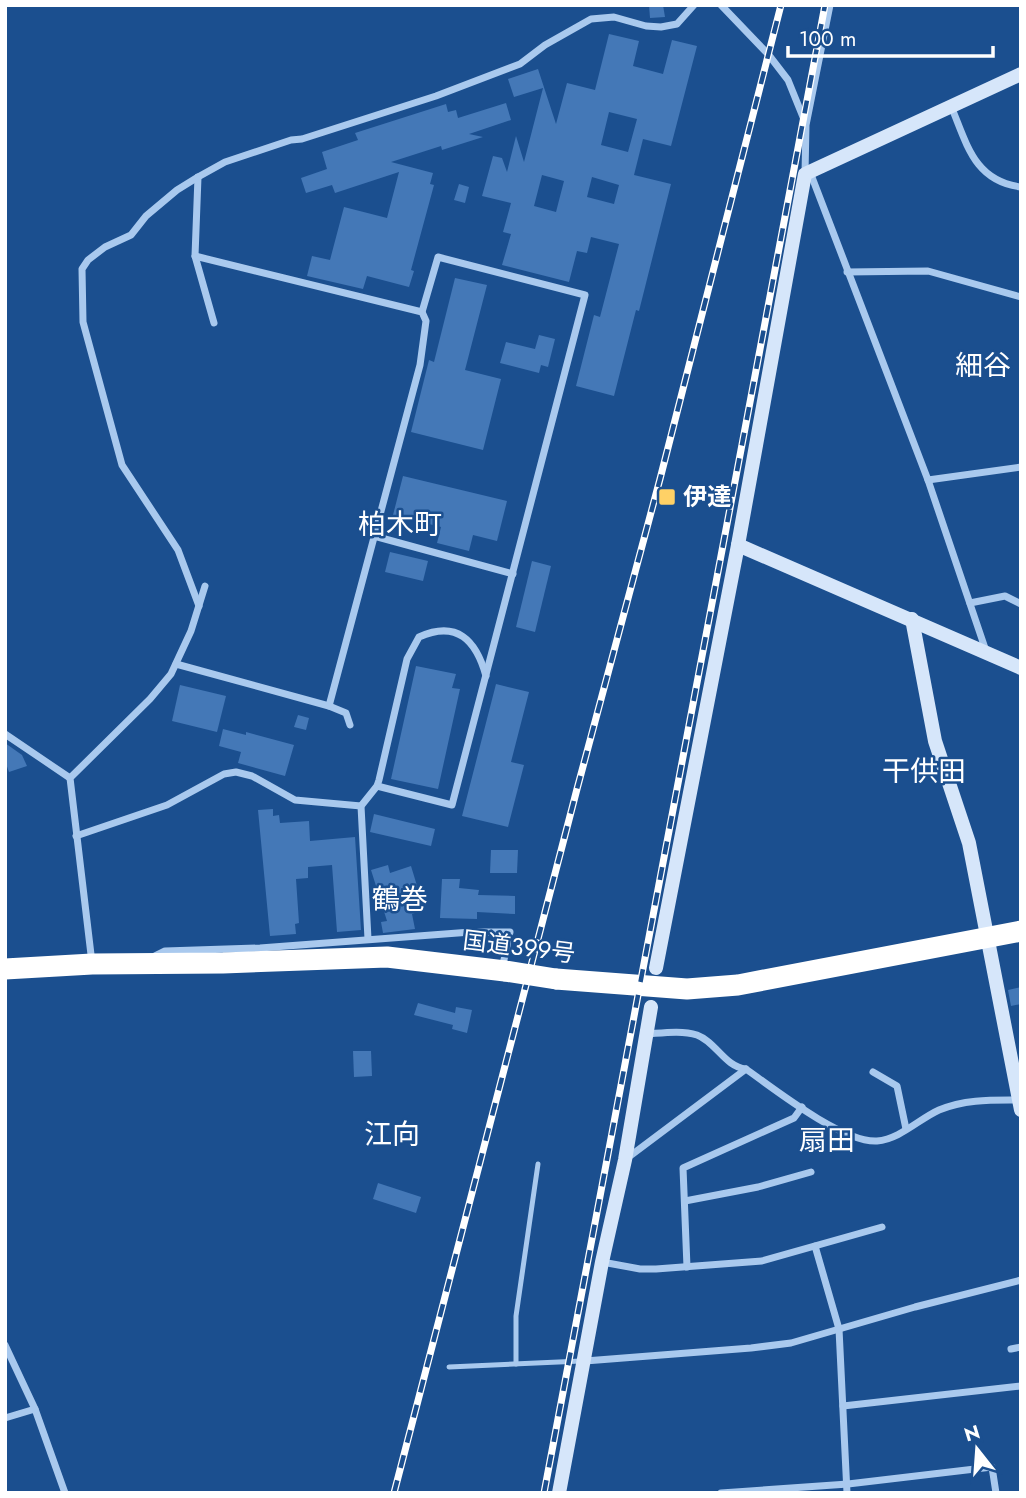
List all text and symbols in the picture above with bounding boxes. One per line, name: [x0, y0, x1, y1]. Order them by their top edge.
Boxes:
scale bar: [788, 14, 993, 58]
text: 100 m: [799, 24, 856, 54]
district label: 細谷: [955, 345, 1011, 386]
place label: 伊達: [683, 479, 731, 514]
marker: 伊達: [657, 487, 677, 507]
district label: 柏木町: [358, 504, 442, 545]
district label: 干供田: [882, 751, 966, 792]
district label: 鶴巻: [372, 879, 428, 920]
street label: 国道399号: [461, 922, 577, 971]
district label: 江向: [364, 1114, 420, 1155]
district label: 扇田: [799, 1120, 855, 1161]
north arrow: [942, 1414, 1012, 1484]
text: N: [961, 1418, 983, 1448]

